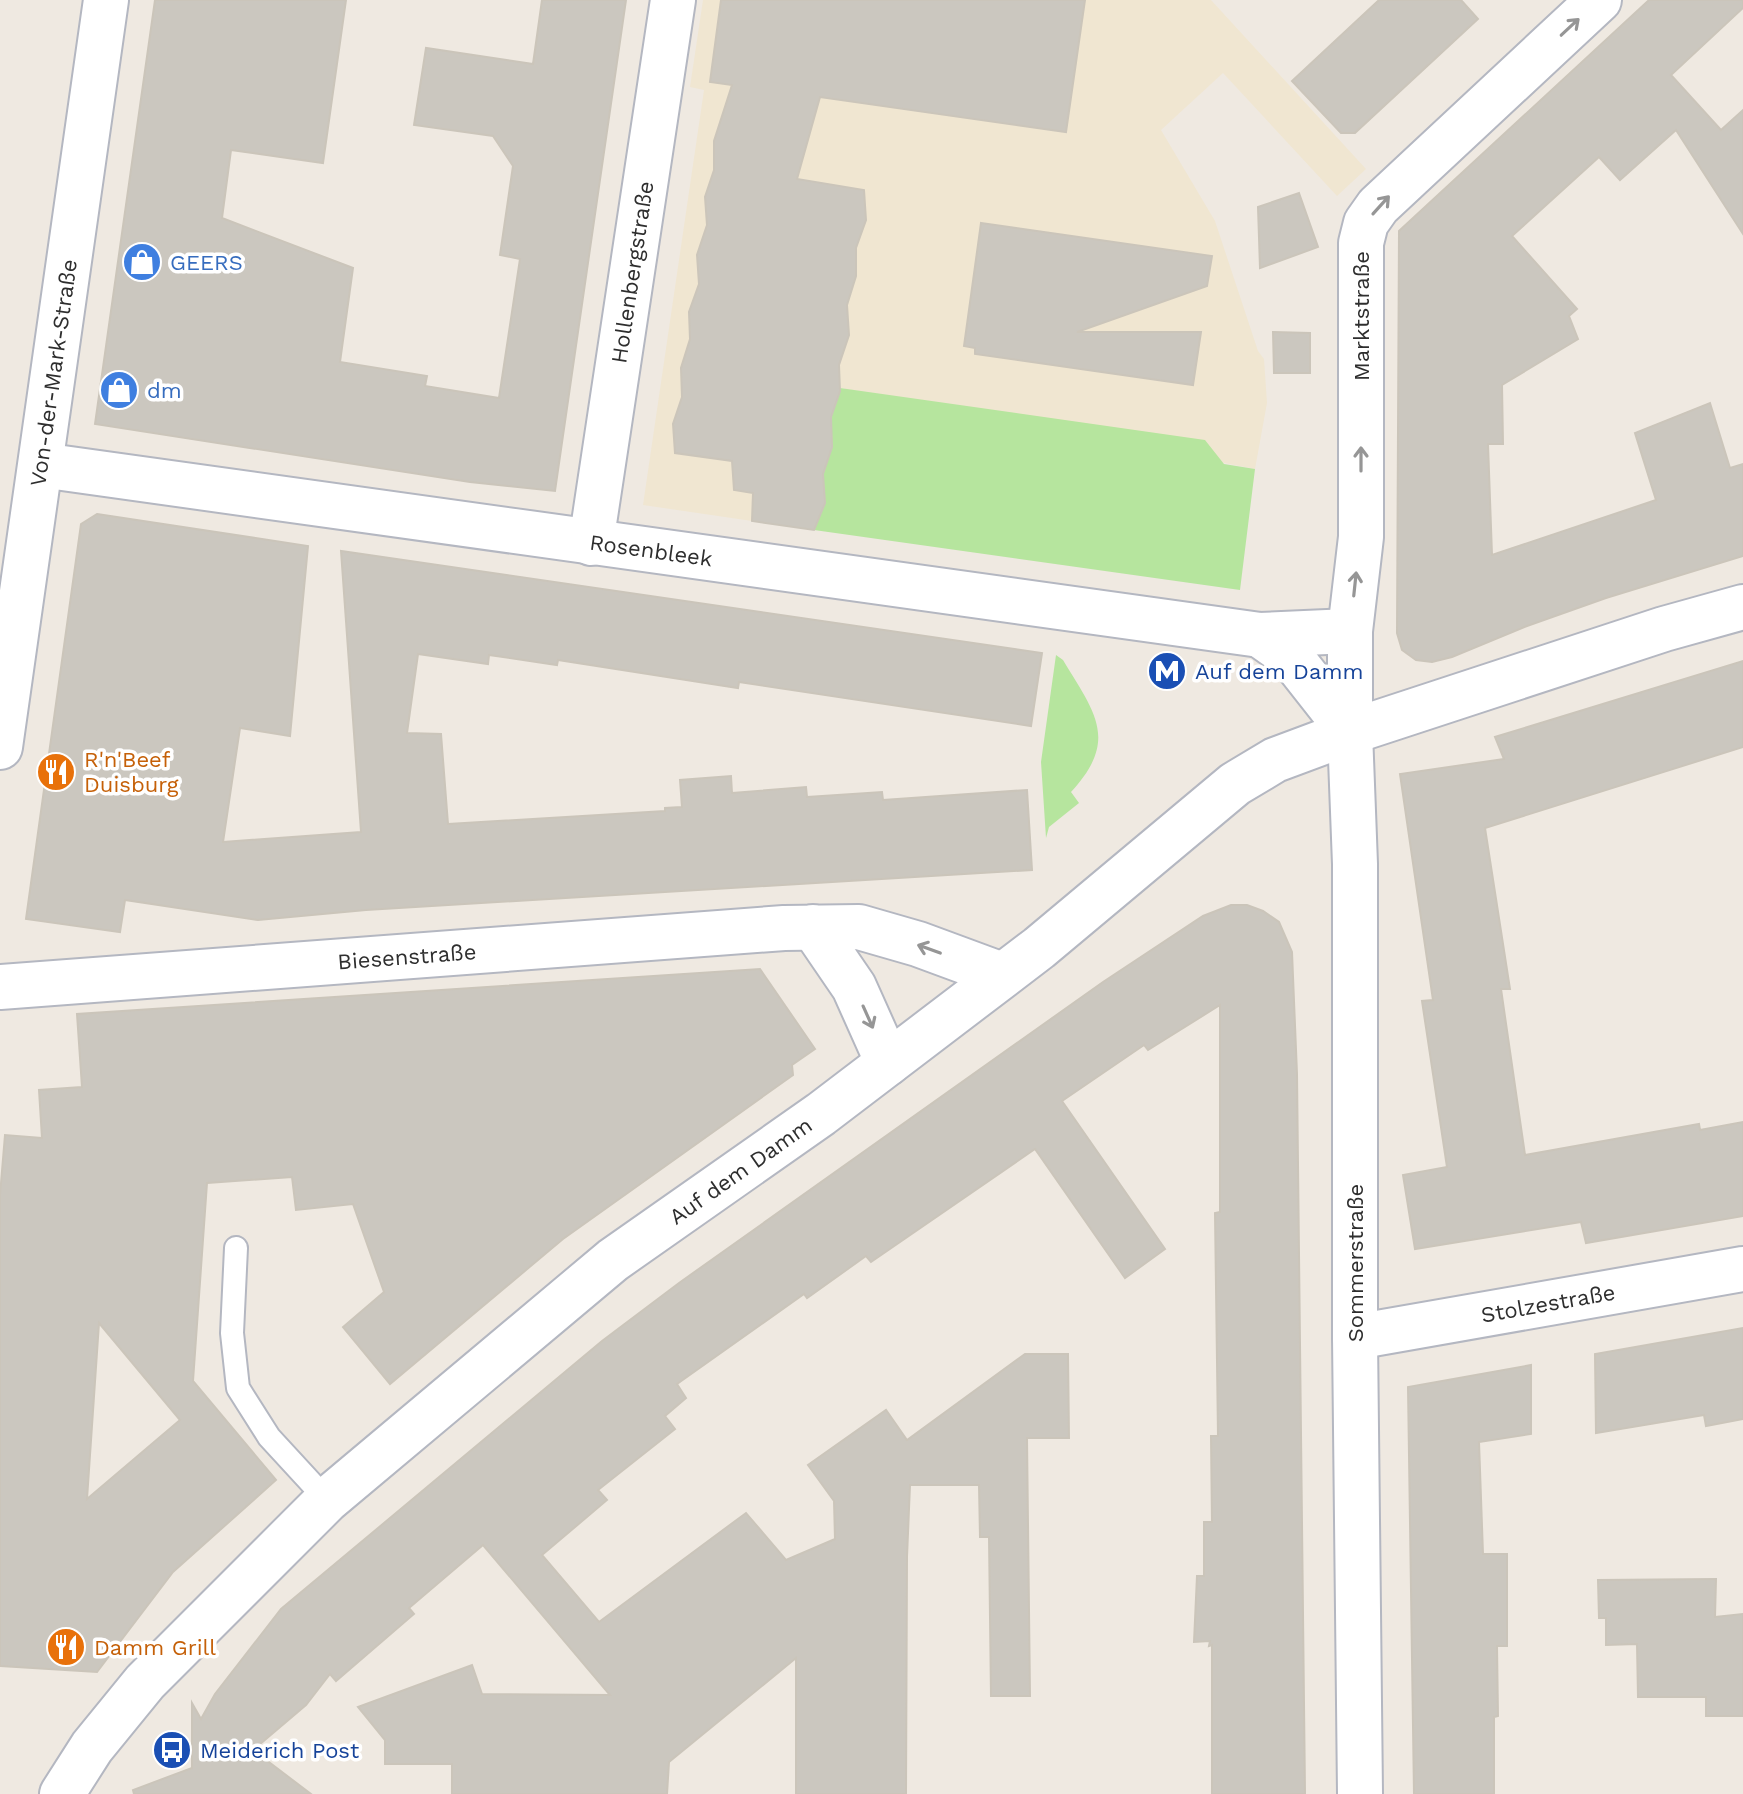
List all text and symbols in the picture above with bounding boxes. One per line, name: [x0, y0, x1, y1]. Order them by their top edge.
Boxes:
one-way arrow: [1560, 17, 1580, 36]
street label: Hollenbergstraße: [606, 179, 658, 365]
one-way arrow: [1371, 195, 1389, 215]
shop icon: GEERS: [121, 241, 163, 283]
place label: GEERS: [170, 250, 243, 275]
street label: Marktstraße: [1349, 251, 1374, 381]
street label: Von-der-Mark-Straße: [25, 258, 82, 488]
shop icon: dm: [98, 369, 140, 411]
place label: dm: [147, 378, 182, 403]
one-way arrow: [1353, 446, 1369, 473]
street label: Rosenbleek: [588, 530, 714, 572]
one-way arrow: [1348, 571, 1363, 598]
metro station icon: Auf dem Damm: [1146, 650, 1188, 692]
place label: Auf dem Damm: [1195, 659, 1363, 684]
place label: R'n'Beef Duisburg: [84, 747, 179, 797]
restaurant icon: R'n'Beef Duisburg: [35, 751, 77, 793]
street label: Biesenstraße: [337, 939, 477, 975]
one-way arrow: [917, 940, 942, 955]
one-way arrow: [861, 1004, 876, 1029]
street label: Auf dem Damm: [665, 1112, 817, 1230]
street label: Sommerstraße: [1343, 1184, 1368, 1342]
street label: Stolzestraße: [1479, 1280, 1617, 1328]
restaurant icon: Damm Grill: [45, 1626, 87, 1668]
place label: Damm Grill: [94, 1635, 216, 1660]
bus stop icon: Meiderich Post: [151, 1729, 193, 1771]
place label: Meiderich Post: [200, 1738, 359, 1763]

